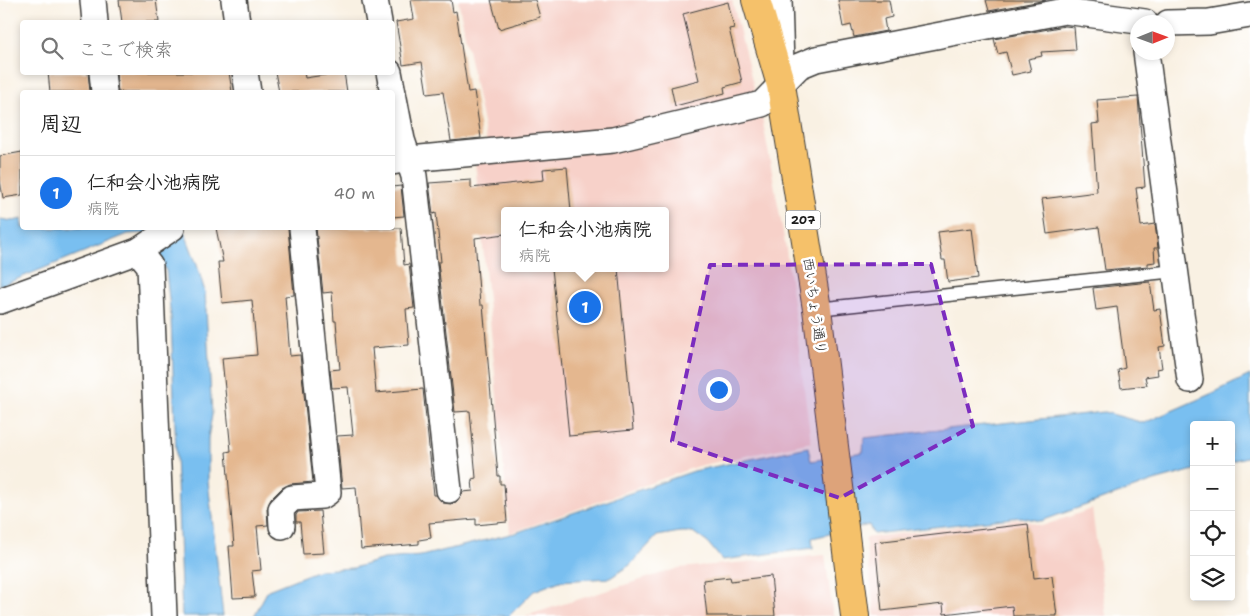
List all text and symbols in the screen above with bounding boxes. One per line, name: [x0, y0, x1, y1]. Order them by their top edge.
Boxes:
north arrow: [1130, 15, 1175, 60]
search box: [20, 20, 395, 75]
icon: search: [38, 34, 66, 62]
text: ここで検索: [78, 37, 173, 62]
text: 周辺: [40, 110, 82, 138]
text: 仁和会小池病院: [87, 170, 220, 195]
text: 1: [52, 183, 60, 204]
text: 40 m: [333, 183, 375, 204]
text: 病院: [87, 198, 119, 219]
popup: [501, 207, 669, 272]
road number: 207: [786, 210, 820, 230]
text: 仁和会小池病院: [518, 217, 652, 242]
text: 病院: [518, 245, 551, 266]
street label: 西いちょう通り: [799, 256, 831, 356]
pin: 1: [569, 288, 601, 326]
your location: [706, 377, 732, 403]
map controls: [1190, 421, 1235, 601]
button: +: [1190, 421, 1235, 466]
button: −: [1190, 466, 1235, 511]
button: locate: [1190, 511, 1235, 556]
button: layers: [1190, 556, 1235, 601]

